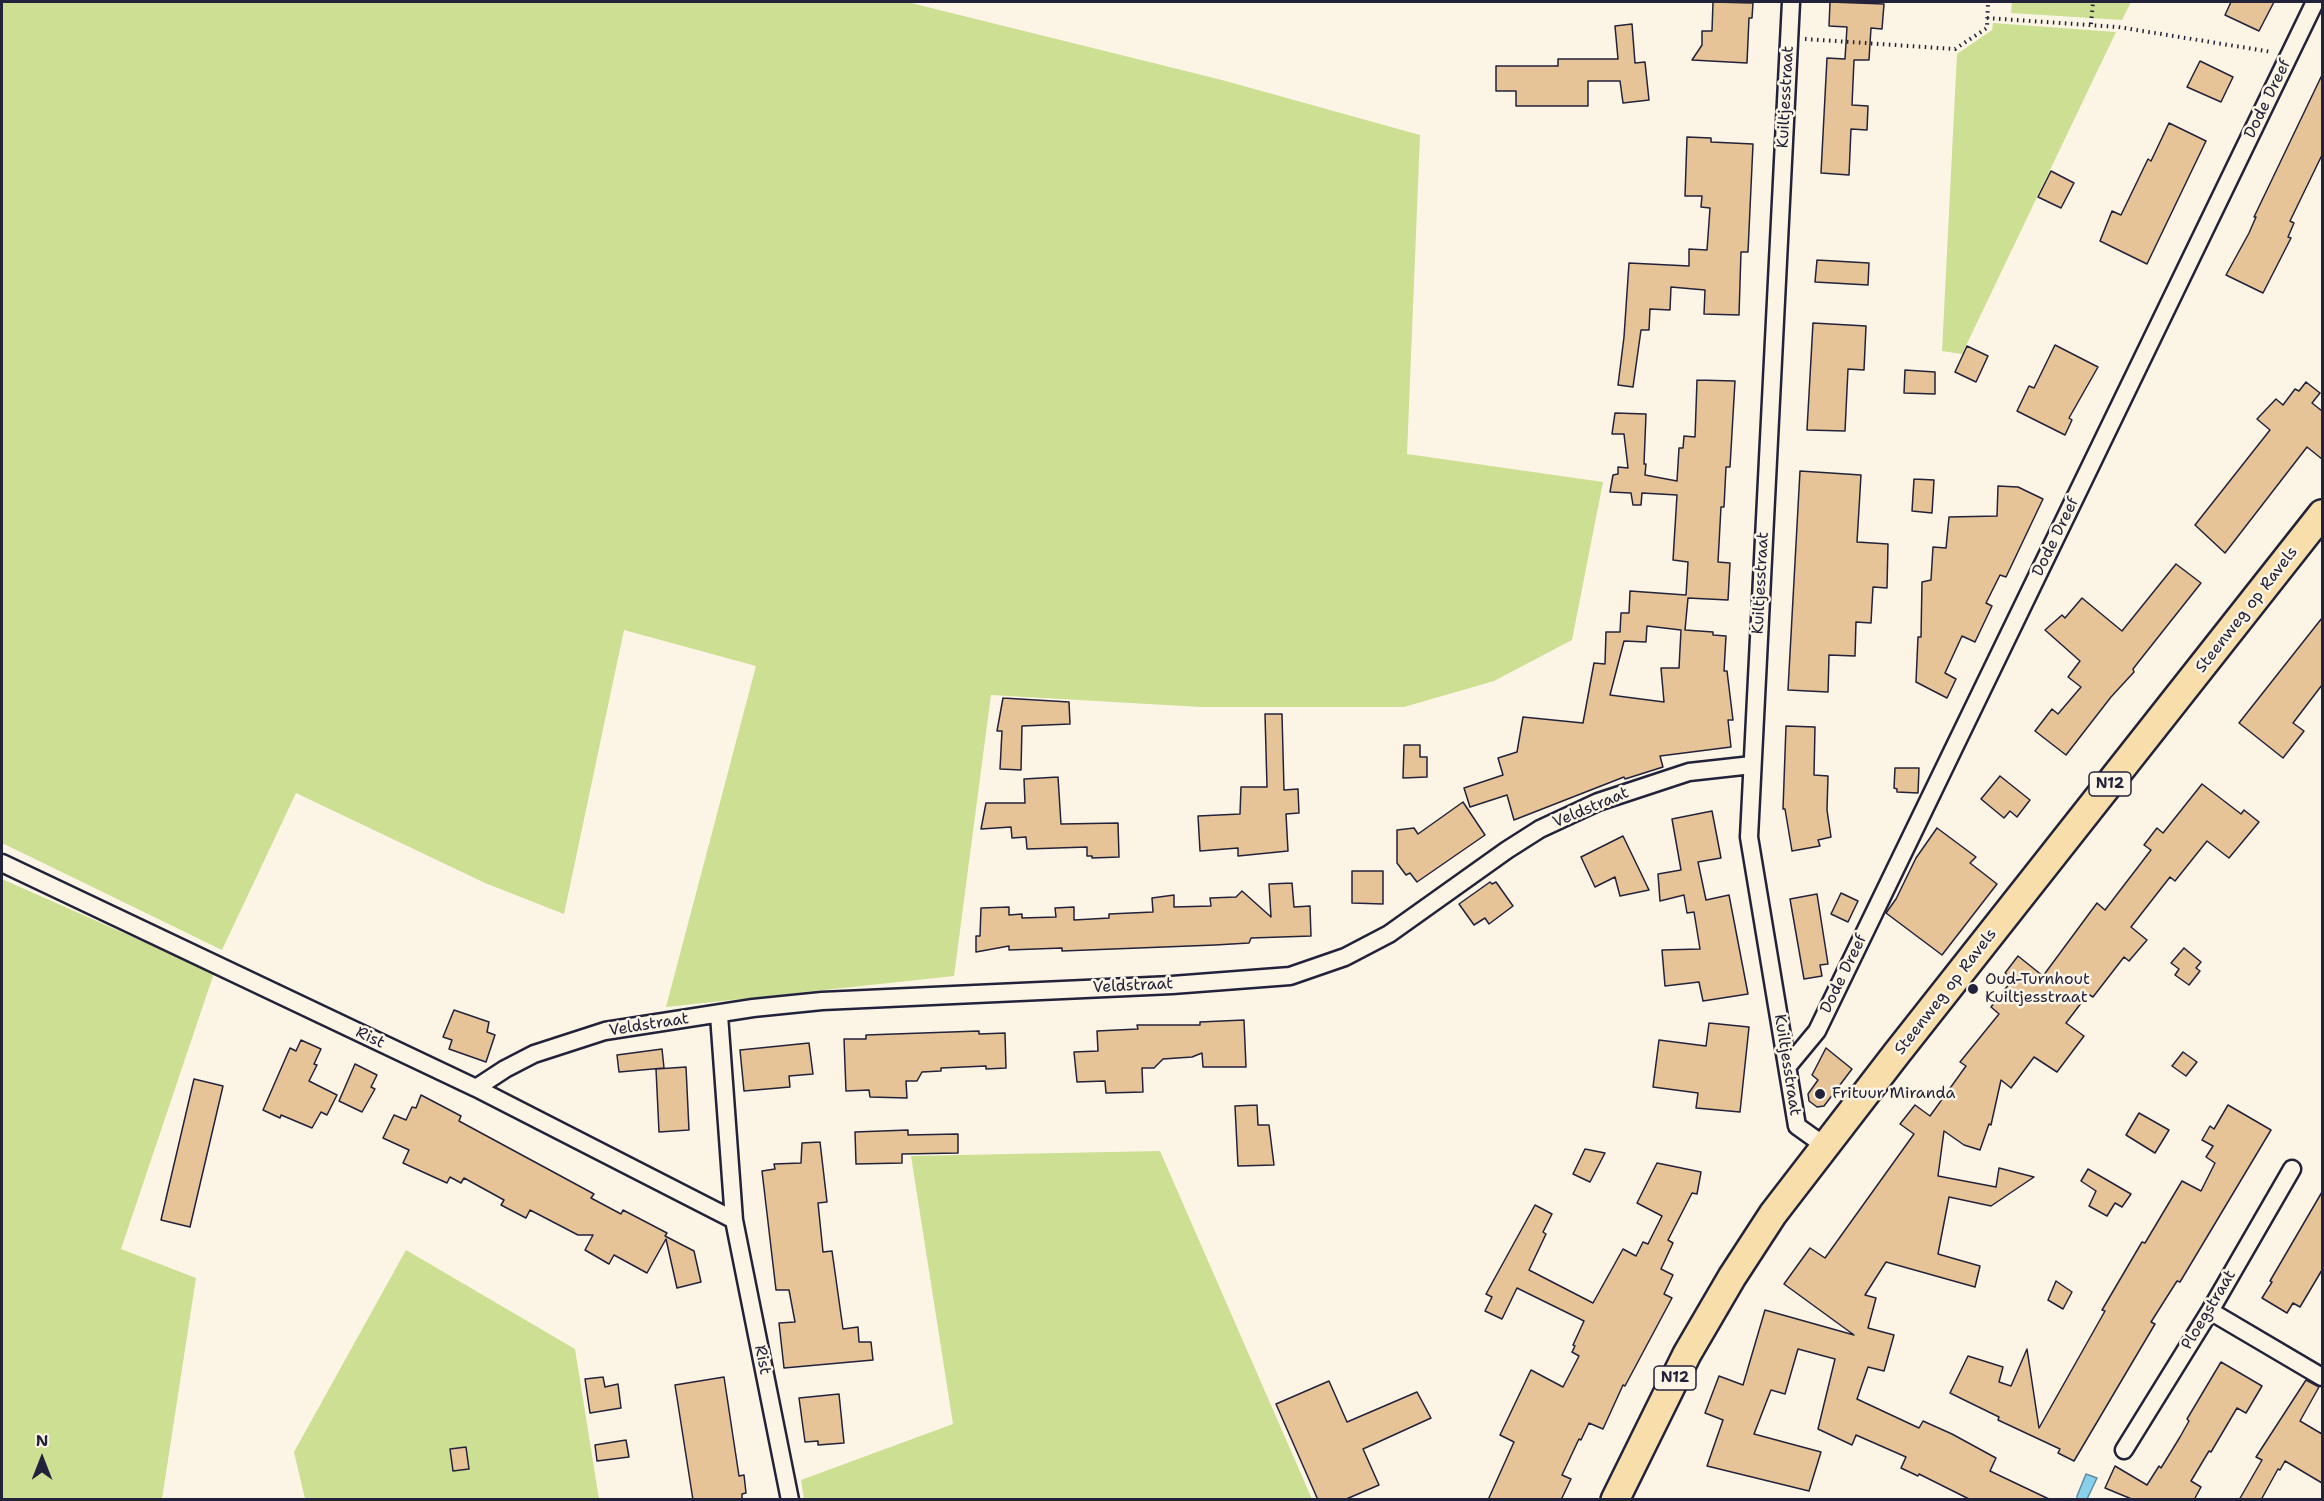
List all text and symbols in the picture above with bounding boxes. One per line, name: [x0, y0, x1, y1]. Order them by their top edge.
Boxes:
street label: Kuiltjesstraat: [1774, 45, 1798, 149]
street label: Dode Dreef: [2241, 56, 2295, 142]
street label: Dode Dreef: [2029, 494, 2083, 580]
street label: Kuiltjesstraat: [1749, 531, 1773, 635]
street label: Steenweg op Ravels: [2192, 543, 2302, 677]
road number: N12: [2089, 772, 2131, 796]
street label: Veldstraat: [1550, 783, 1632, 833]
street label: Steenweg op Ravels: [1891, 925, 2001, 1059]
street label: Dode Dreef: [1817, 931, 1871, 1017]
place label: Oud-Turnhout Kuiltjesstraat: [1985, 970, 2090, 1008]
street label: Veldstraat: [1092, 974, 1174, 998]
marker: Oud-Turnhout Kuiltjesstraat: [1966, 982, 1980, 996]
street label: Veldstraat: [608, 1009, 690, 1041]
street label: Kuiltjesstraat: [1769, 1013, 1805, 1117]
street label: Rist: [352, 1023, 388, 1053]
place label: Frituur Miranda: [1832, 1084, 1956, 1104]
marker: Frituur Miranda: [1813, 1087, 1827, 1101]
street label: Ploegstraat: [2178, 1267, 2240, 1353]
street label: Rist: [750, 1344, 774, 1376]
road number: N12: [1654, 1366, 1696, 1390]
north arrow: [12, 1429, 72, 1489]
text: N: [36, 1430, 48, 1451]

